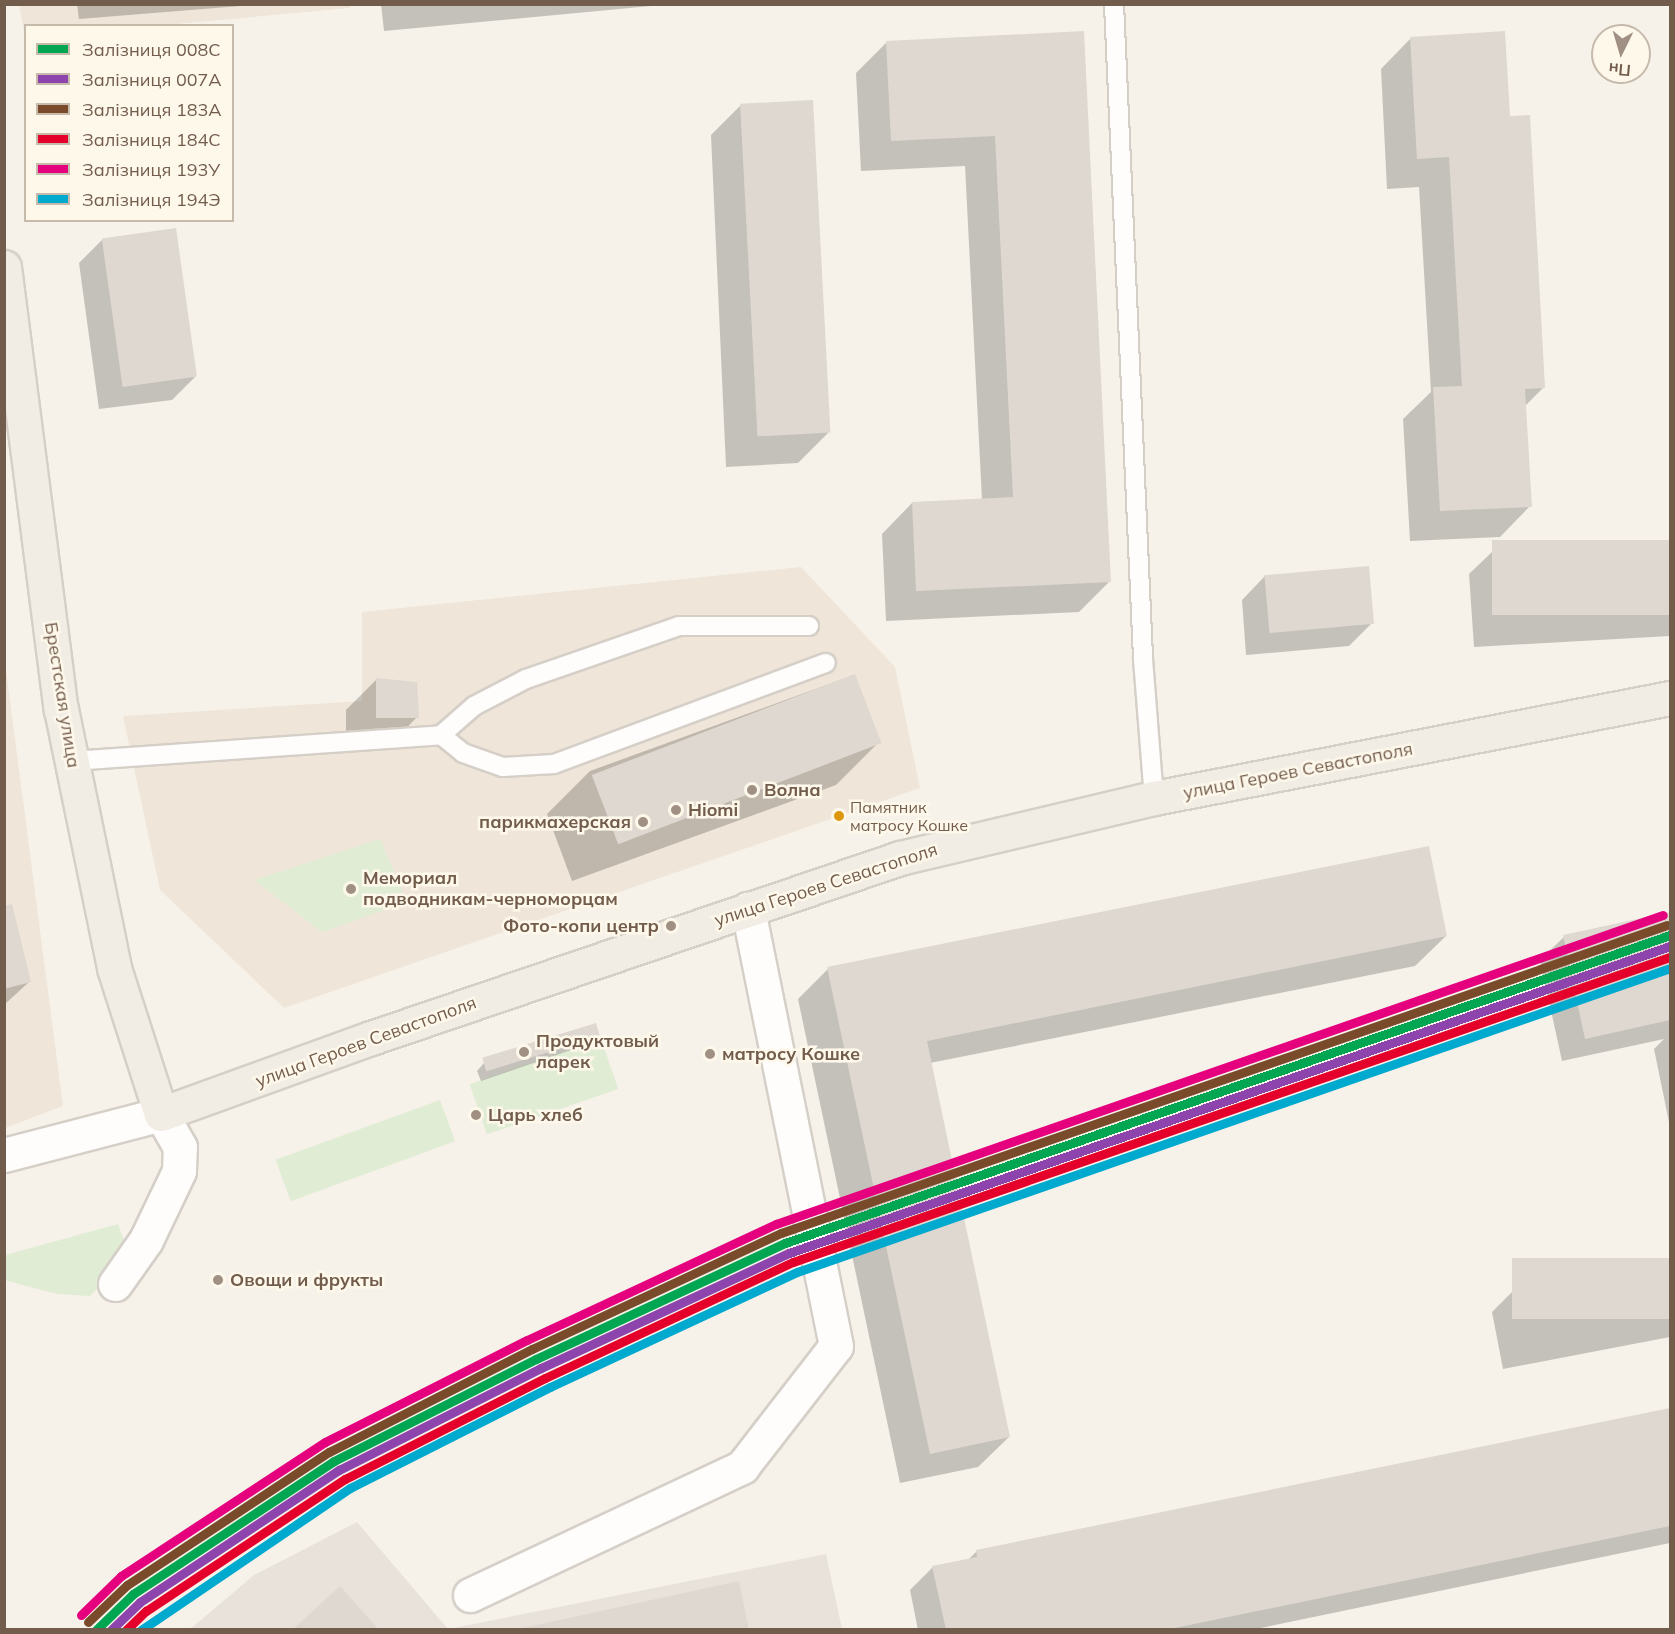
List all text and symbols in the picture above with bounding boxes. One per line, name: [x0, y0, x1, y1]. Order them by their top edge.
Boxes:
legend: [24, 24, 234, 222]
north arrow: [1591, 24, 1651, 84]
text: Залізниця 008С: [82, 38, 221, 61]
text: Пн: [1608, 59, 1632, 81]
text: Залізниця 007А: [82, 68, 222, 91]
text: Залізниця 183А: [82, 98, 222, 121]
text: Залізниця 184С: [82, 128, 221, 151]
text: Залізниця 193У: [82, 158, 220, 181]
text: Залізниця 194Э: [82, 188, 221, 211]
street label: Брестская улица: [40, 621, 84, 769]
street label: улица Героев Севастополя: [1181, 738, 1415, 804]
place label: Волна: [764, 779, 821, 801]
marker: Волна: [745, 783, 759, 797]
place label: Памятник матросу Кошке: [850, 797, 968, 835]
place label: Hiomi: [688, 799, 738, 821]
marker: Hiomi: [669, 803, 683, 817]
marker: Памятник матросу Кошке: [833, 810, 845, 822]
place label: парикмахерская: [479, 811, 631, 833]
marker: парикмахерская: [636, 815, 650, 829]
street label: улица Героев Севастополя: [712, 839, 940, 931]
place label: Мемориал подводникам-черноморцам: [363, 868, 618, 910]
marker: Мемориал подводникам-черноморцам: [344, 882, 358, 896]
place label: Фото-копи центр: [503, 915, 659, 937]
marker: Фото-копи центр: [664, 919, 678, 933]
street label: улица Героев Севастополя: [253, 992, 479, 1092]
place label: Продуктовый ларек: [536, 1031, 659, 1074]
place label: матросу Кошке: [722, 1043, 860, 1065]
marker: Продуктовый ларек: [517, 1045, 531, 1059]
marker: матросу Кошке: [703, 1047, 717, 1061]
place label: Царь хлеб: [488, 1104, 583, 1126]
marker: Царь хлеб: [469, 1108, 483, 1122]
place label: Овощи и фрукты: [230, 1269, 383, 1291]
marker: Овощи и фрукты: [211, 1273, 225, 1287]

